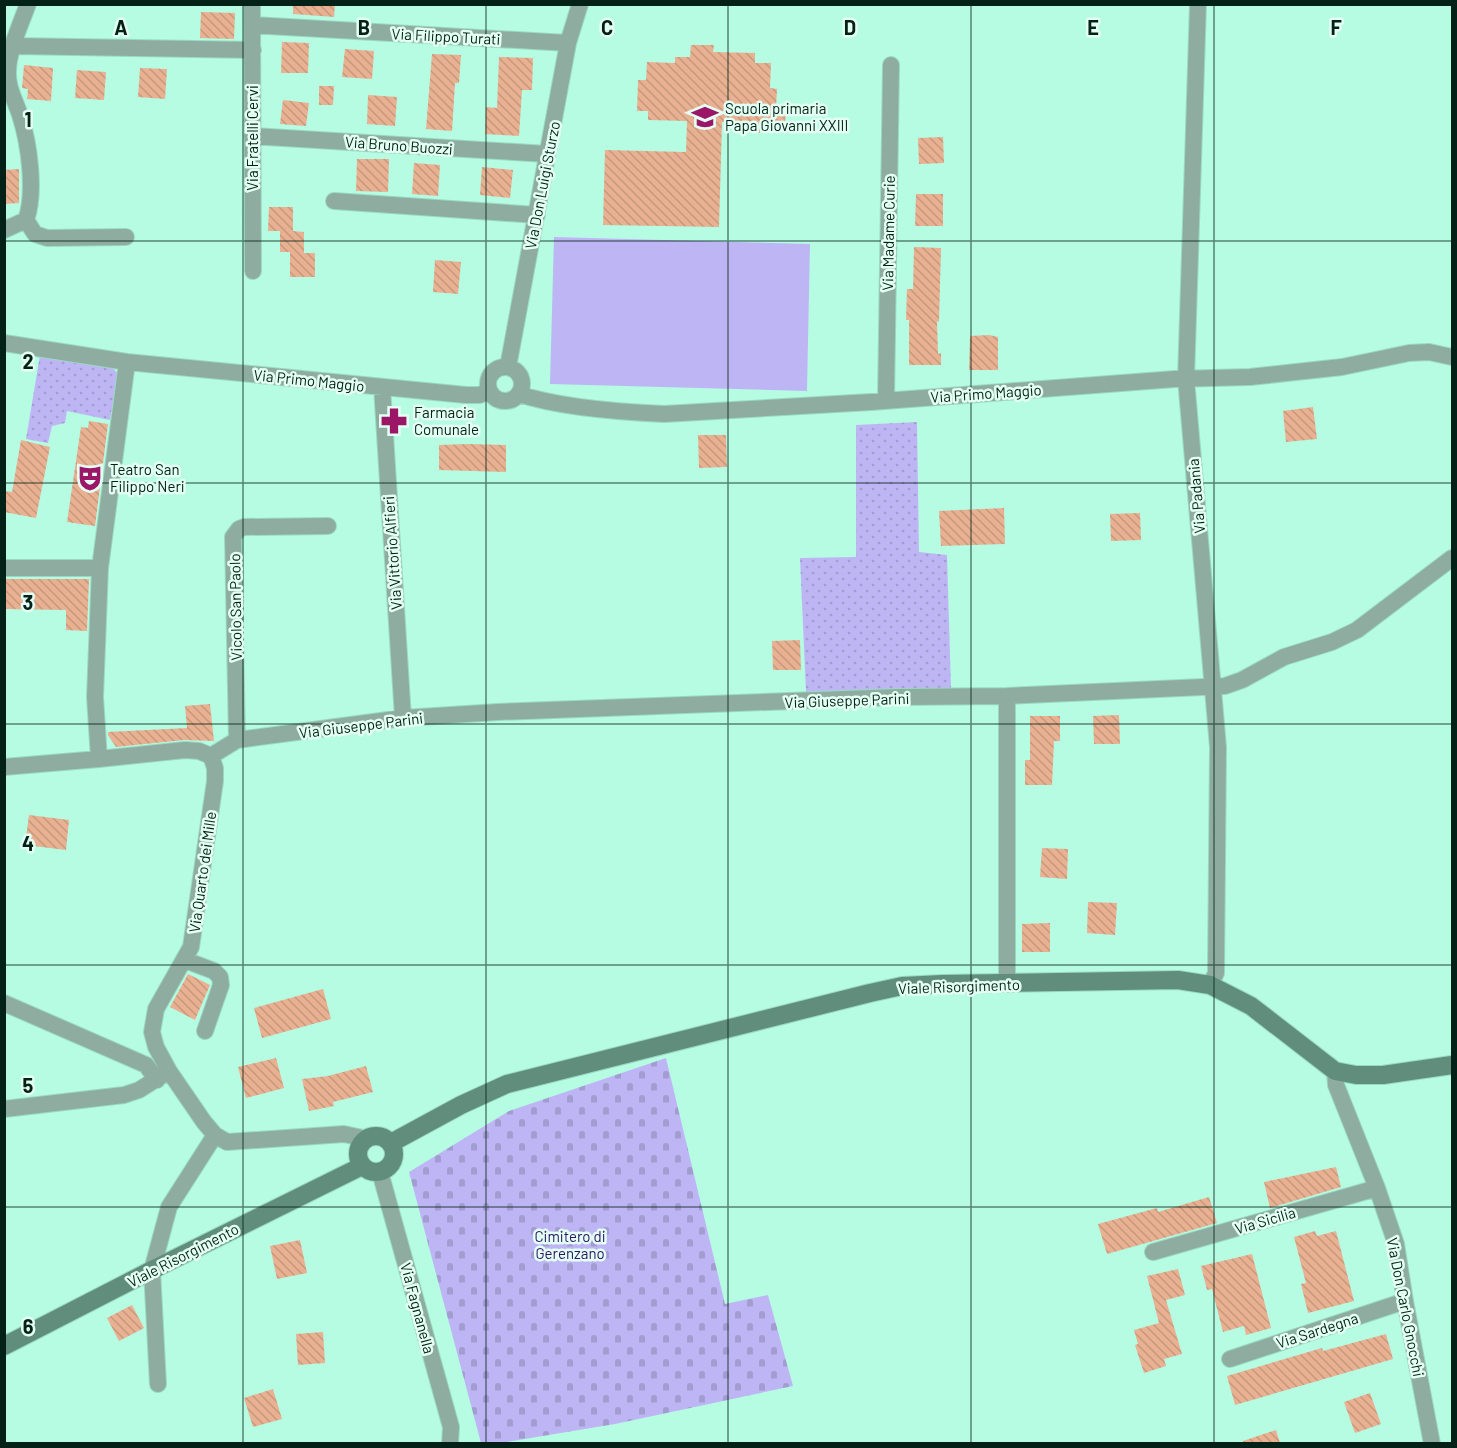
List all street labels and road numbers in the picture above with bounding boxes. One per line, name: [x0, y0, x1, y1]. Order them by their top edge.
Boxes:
street label: Via Filippo Turati: [391, 24, 501, 48]
street label: Via Fratelli Cervi: [243, 85, 261, 191]
street label: Via Don Luigi Sturzo: [521, 120, 563, 250]
street label: Via Bruno Buozzi: [345, 132, 453, 158]
street label: Via Madame Curie: [878, 175, 898, 291]
street label: Via Primo Maggio: [253, 365, 365, 395]
street label: Via Primo Maggio: [930, 380, 1042, 406]
street label: Via Padania: [1184, 458, 1208, 534]
street label: Via Vittorio Alfieri: [379, 495, 405, 611]
street label: Vicolo San Paolo: [225, 553, 245, 661]
street label: Via Giuseppe Parini: [784, 689, 910, 711]
street label: Via Giuseppe Parini: [298, 708, 424, 742]
street label: Via Quarto dei Mille: [185, 810, 219, 934]
street label: Viale Risorgimento: [898, 975, 1020, 997]
street label: Via Sicilia: [1232, 1203, 1298, 1237]
street label: Viale Risorgimento: [125, 1219, 241, 1291]
street label: Via Don Carlo Gnocchi: [1384, 1236, 1428, 1378]
street label: Via Fagnanella: [397, 1261, 439, 1355]
street label: Via Sardegna: [1274, 1308, 1360, 1352]

